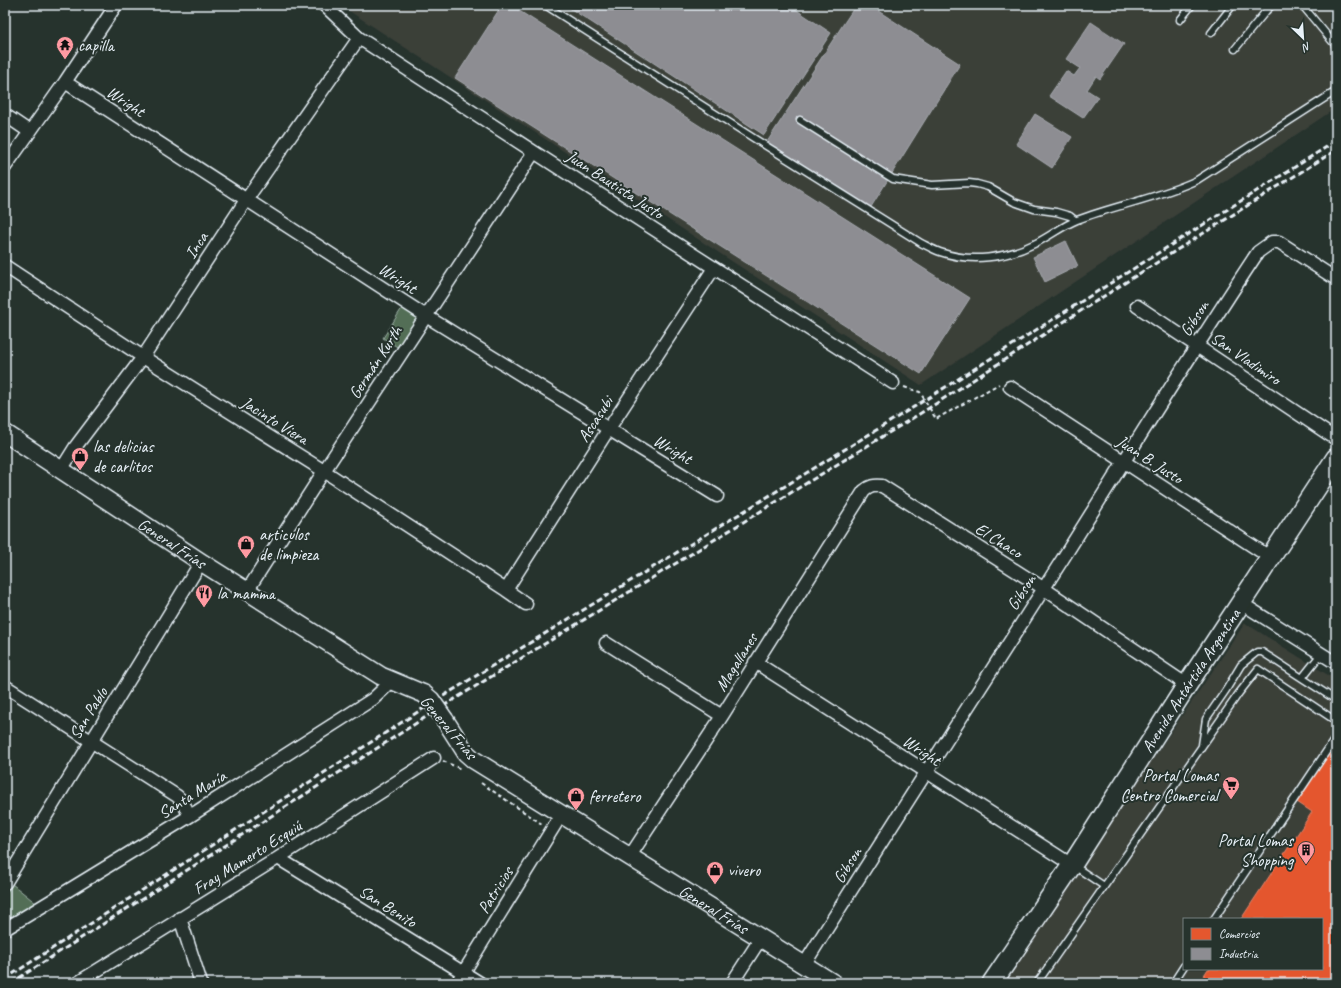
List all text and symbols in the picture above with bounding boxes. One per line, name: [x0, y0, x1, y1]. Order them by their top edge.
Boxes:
north arrow: [1283, 18, 1323, 58]
temple icon: capilla: [55, 35, 75, 60]
place label: capilla: [78, 35, 116, 56]
text: N: [1299, 39, 1313, 56]
street label: Wright: [103, 81, 151, 123]
street label: Juan Bautista Justo: [561, 145, 669, 225]
street label: Inca: [180, 227, 214, 263]
street label: Wright: [375, 258, 423, 300]
street label: Gibson: [1175, 295, 1214, 340]
street label: Germán Kurth: [344, 321, 407, 403]
street label: San Vladimiro: [1207, 327, 1286, 391]
street label: Ascasubi: [573, 390, 619, 446]
street label: Jacinto Viera: [236, 391, 314, 450]
street label: Wright: [650, 430, 698, 470]
street label: Juan B. Justo: [1112, 430, 1188, 490]
place label: las delicias de carlitos: [93, 436, 155, 477]
shop icon: las delicias de carlitos: [70, 446, 90, 471]
street label: General Frías: [134, 513, 212, 575]
street label: El Chaco: [971, 518, 1028, 564]
place label: articulos de limpieza: [259, 524, 319, 565]
shop icon: articulos de limpieza: [236, 534, 256, 559]
street label: Gibson: [1002, 569, 1041, 614]
restaurant icon: la mamma: [194, 583, 214, 608]
place label: la mamma: [217, 583, 277, 604]
street label: Avenida Antártida Argentina: [1137, 604, 1246, 756]
street label: Magallanes: [711, 628, 763, 695]
street label: San Pablo: [64, 683, 113, 743]
street label: General Frías: [416, 691, 483, 765]
street label: Wright: [899, 730, 947, 772]
street label: Santa María: [155, 765, 231, 823]
place label: Portal Lomas Centro Comercial: [1120, 765, 1221, 806]
supermarket icon: Portal Lomas Centro Comercial: [1221, 775, 1241, 800]
shop icon: ferretero: [566, 786, 586, 811]
place label: ferretero: [589, 786, 642, 807]
street label: Fray Mamerto Esquiú: [189, 815, 307, 899]
place label: Portal Lomas Shopping: [1218, 830, 1295, 871]
building icon: Portal Lomas Shopping: [1296, 840, 1316, 865]
street label: Gibson: [828, 842, 867, 887]
shop icon: vivero: [705, 860, 725, 885]
place label: vivero: [728, 860, 761, 881]
street label: Patricios: [473, 861, 519, 917]
street label: General Frías: [675, 880, 754, 940]
street label: San Benito: [355, 881, 421, 933]
legend: [1183, 918, 1323, 970]
text: Comercios: [1219, 926, 1261, 942]
text: Industria: [1219, 946, 1259, 962]

